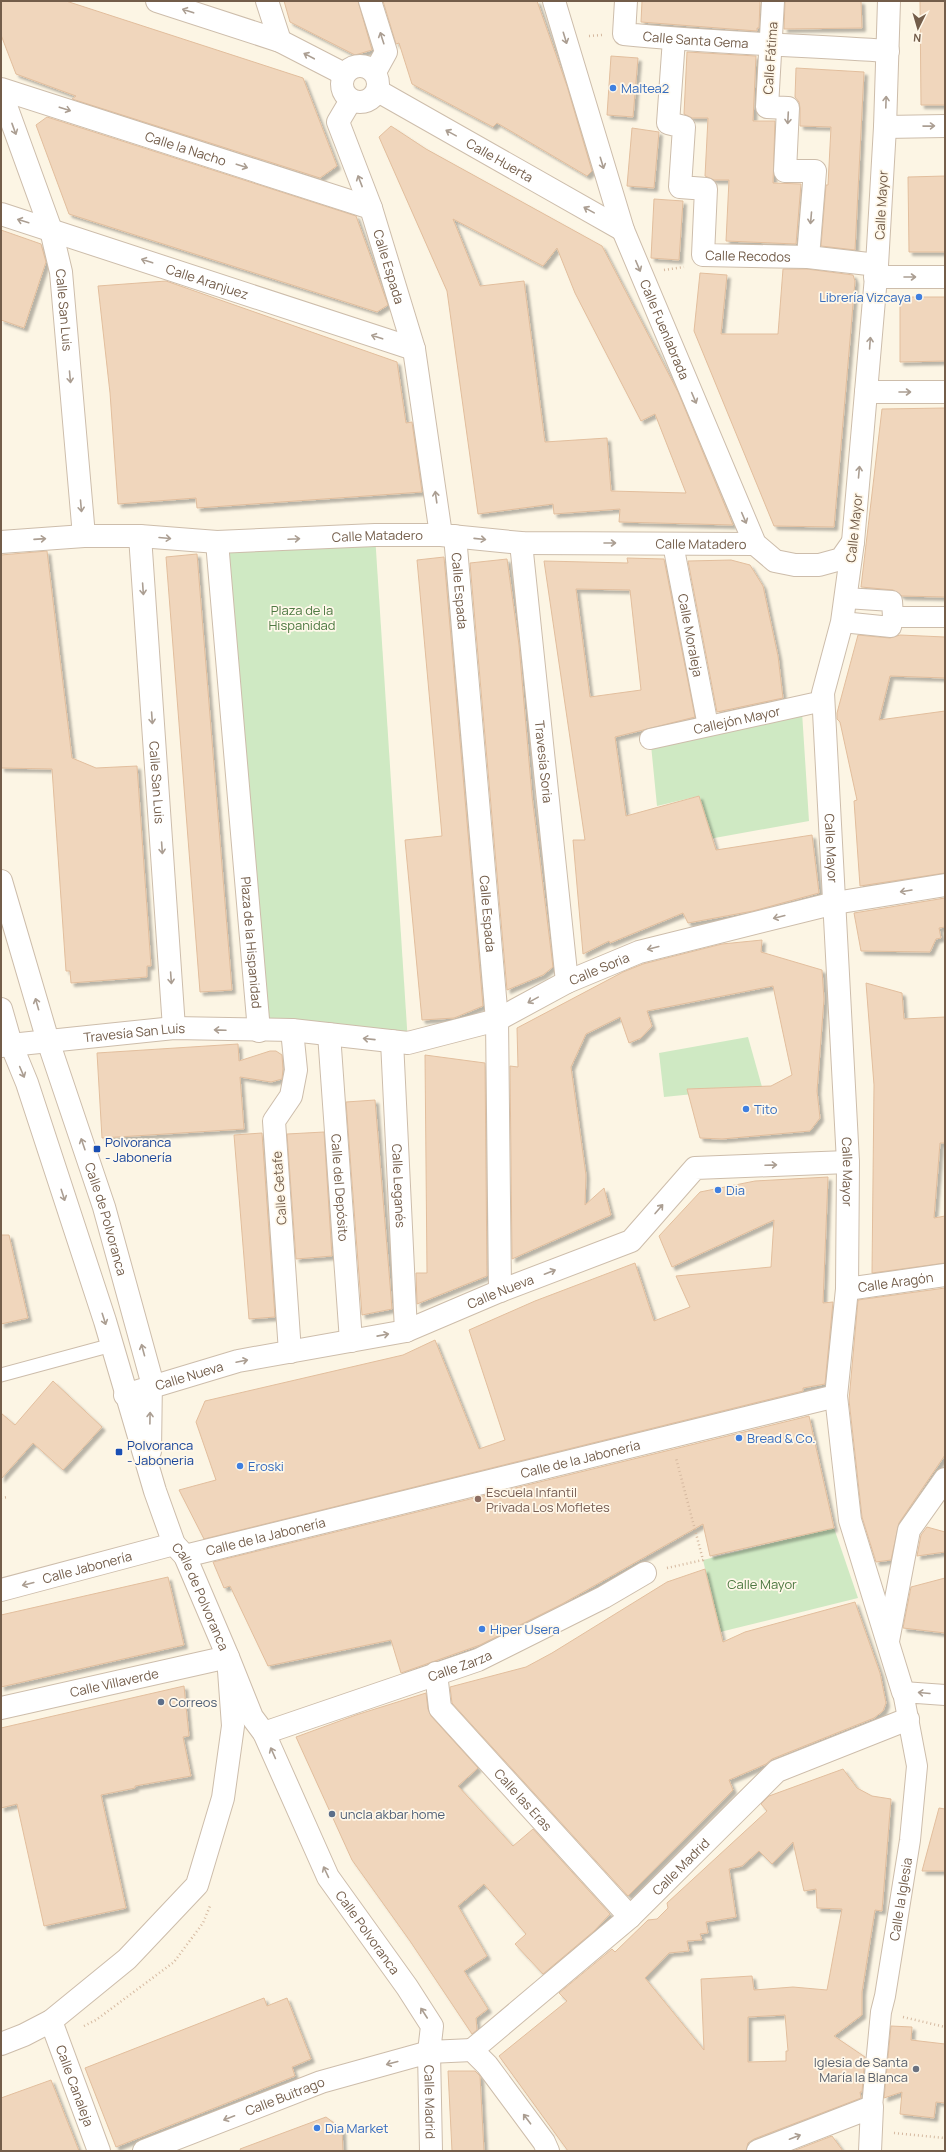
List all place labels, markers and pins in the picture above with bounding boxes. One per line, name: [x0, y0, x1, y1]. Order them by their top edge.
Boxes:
place label: Maltea2: [621, 79, 669, 97]
marker: Maltea2: [608, 83, 618, 93]
place label: Librería Vizcaya: [819, 288, 911, 306]
marker: Librería Vizcaya: [914, 292, 924, 302]
place label: Tito: [754, 1100, 778, 1118]
marker: Tito: [741, 1104, 751, 1114]
place label: Polvoranca - Jabonería: [105, 1133, 172, 1166]
marker: Polvoranca - Jabonería: [92, 1144, 102, 1154]
place label: Dia: [726, 1181, 745, 1199]
marker: Dia: [713, 1185, 723, 1195]
place label: Bread & Co.: [747, 1429, 816, 1447]
marker: Bread & Co.: [734, 1433, 744, 1443]
place label: Polvoranca - Jaboneria: [127, 1436, 194, 1469]
marker: Polvoranca - Jaboneria: [114, 1447, 124, 1457]
place label: Eroski: [248, 1457, 284, 1475]
marker: Eroski: [235, 1461, 245, 1471]
place label: Escuela Infantil Privada Los Mofletes: [486, 1483, 610, 1516]
marker: Escuela Infantil Privada Los Mofletes: [473, 1494, 483, 1504]
place label: Hiper Usera: [490, 1620, 560, 1638]
marker: Hiper Usera: [477, 1624, 487, 1634]
place label: Correos: [169, 1693, 217, 1711]
marker: Correos: [156, 1697, 166, 1707]
place label: uncla akbar home: [340, 1805, 446, 1823]
marker: uncla akbar home: [327, 1809, 337, 1819]
place label: Iglesia de Santa María la Blanca: [814, 2053, 908, 2086]
marker: Iglesia de Santa María la Blanca: [911, 2064, 921, 2074]
place label: Dia Market: [325, 2119, 389, 2137]
marker: Dia Market: [312, 2123, 322, 2133]

